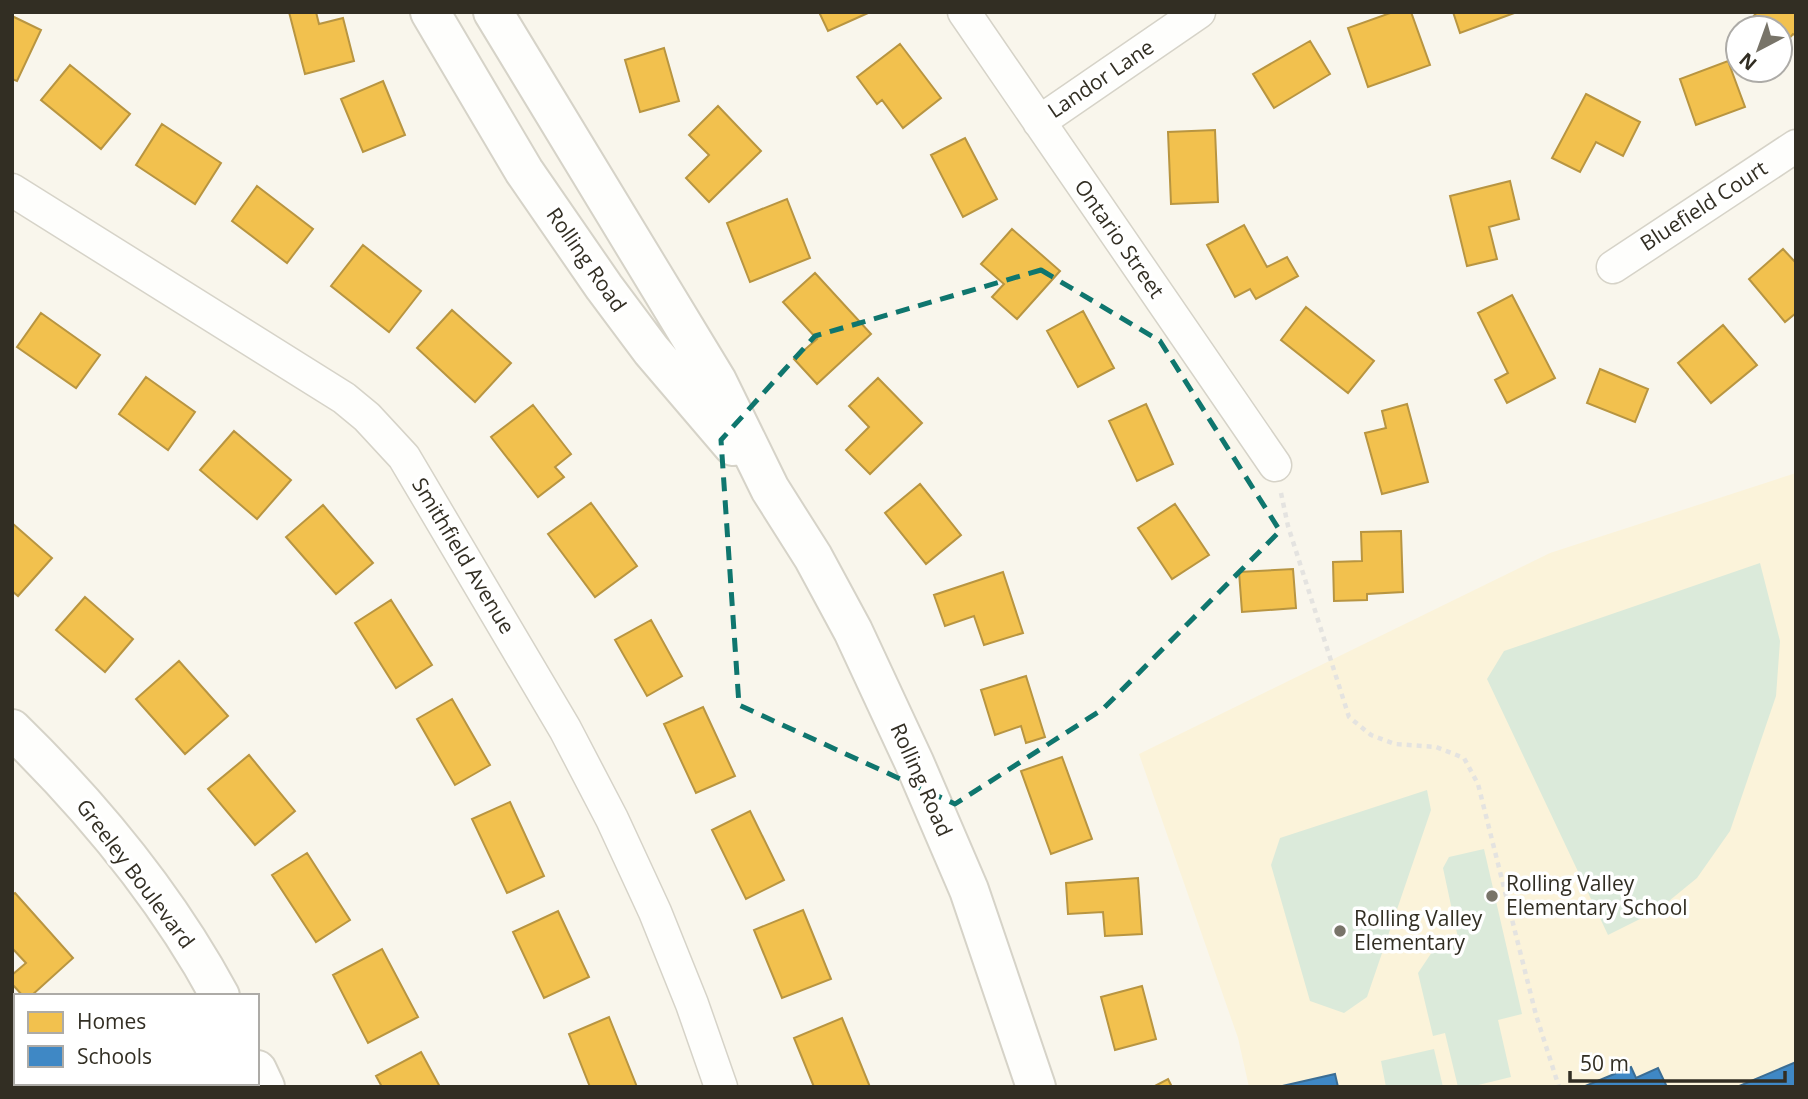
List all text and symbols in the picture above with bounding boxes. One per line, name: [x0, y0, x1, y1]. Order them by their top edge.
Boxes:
north arrow: [1724, 14, 1794, 84]
street label: Landor Lane: [1042, 32, 1159, 124]
text: N: [1733, 47, 1762, 77]
street label: Bluefield Court: [1635, 154, 1772, 257]
street label: Ontario Street: [1068, 173, 1171, 303]
street label: Rolling Road: [541, 202, 633, 317]
street label: Smithfield Avenue: [406, 472, 522, 639]
street label: Rolling Road: [884, 718, 959, 841]
street label: Greeley Boulevard: [70, 793, 201, 954]
place label: Rolling Valley Elementary School: [1506, 869, 1688, 921]
marker: Rolling Valley Elementary School: [1484, 888, 1500, 904]
place label: Rolling Valley Elementary: [1354, 904, 1483, 956]
marker: Rolling Valley Elementary: [1332, 923, 1348, 939]
legend: [14, 994, 259, 1085]
text: Homes: [77, 1007, 146, 1035]
scale bar: [1570, 1040, 1785, 1084]
text: Schools: [77, 1042, 152, 1070]
text: 50 m: [1580, 1049, 1629, 1077]

